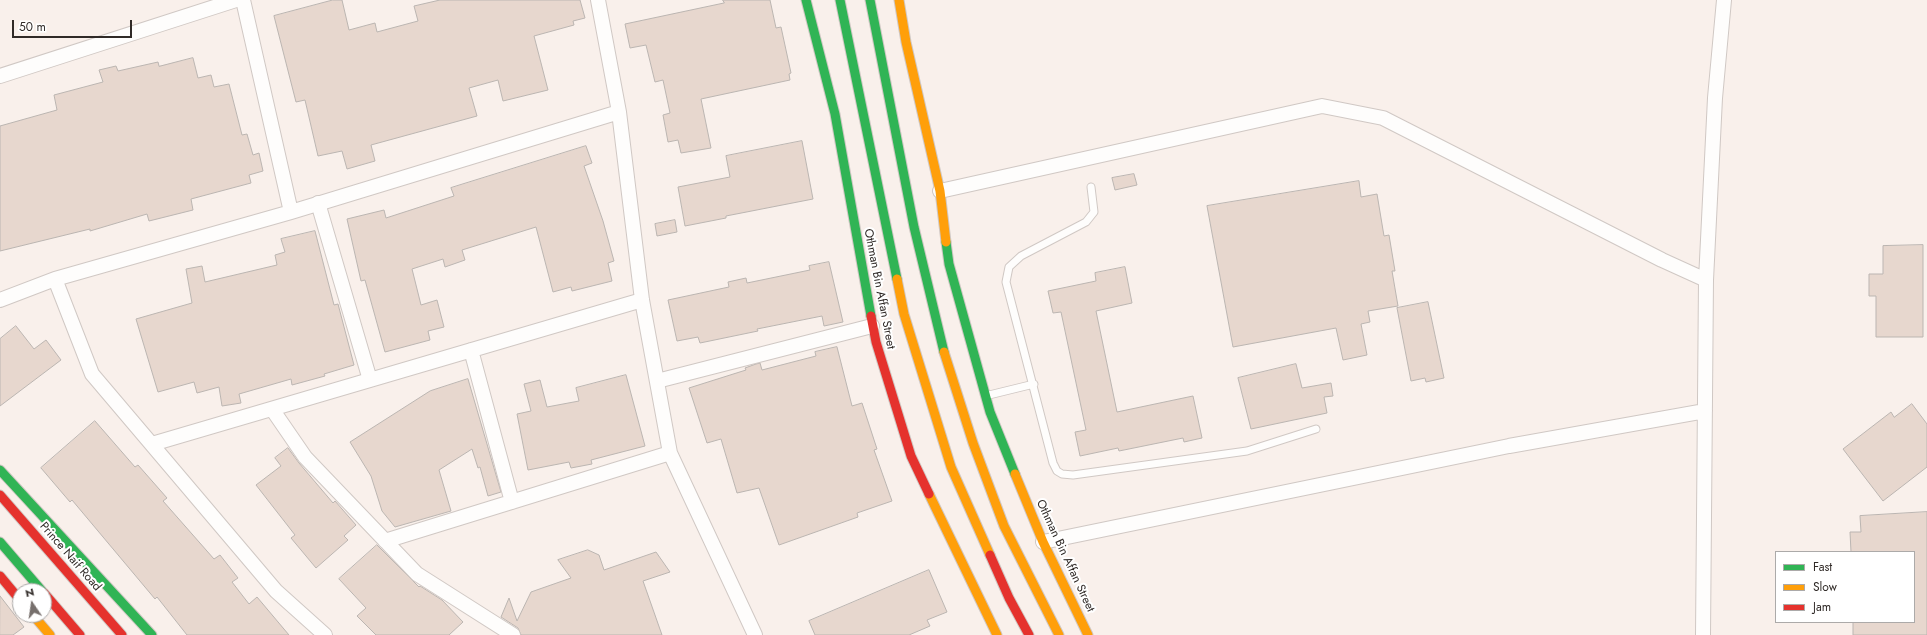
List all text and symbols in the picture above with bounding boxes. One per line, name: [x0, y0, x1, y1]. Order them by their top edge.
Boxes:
scale bar: [14, 12, 134, 38]
text: 50 m: [19, 18, 46, 36]
street label: Othman Bin Affan Street: [860, 228, 898, 350]
street label: Othman Bin Affan Street: [1033, 497, 1097, 615]
street label: Prince Naif Road: [36, 520, 104, 594]
legend: [1775, 551, 1915, 623]
text: Fast: [1813, 558, 1832, 576]
text: Slow: [1813, 578, 1837, 596]
north arrow: [12, 583, 52, 623]
text: N: [23, 584, 36, 601]
text: Jam: [1813, 598, 1831, 616]

